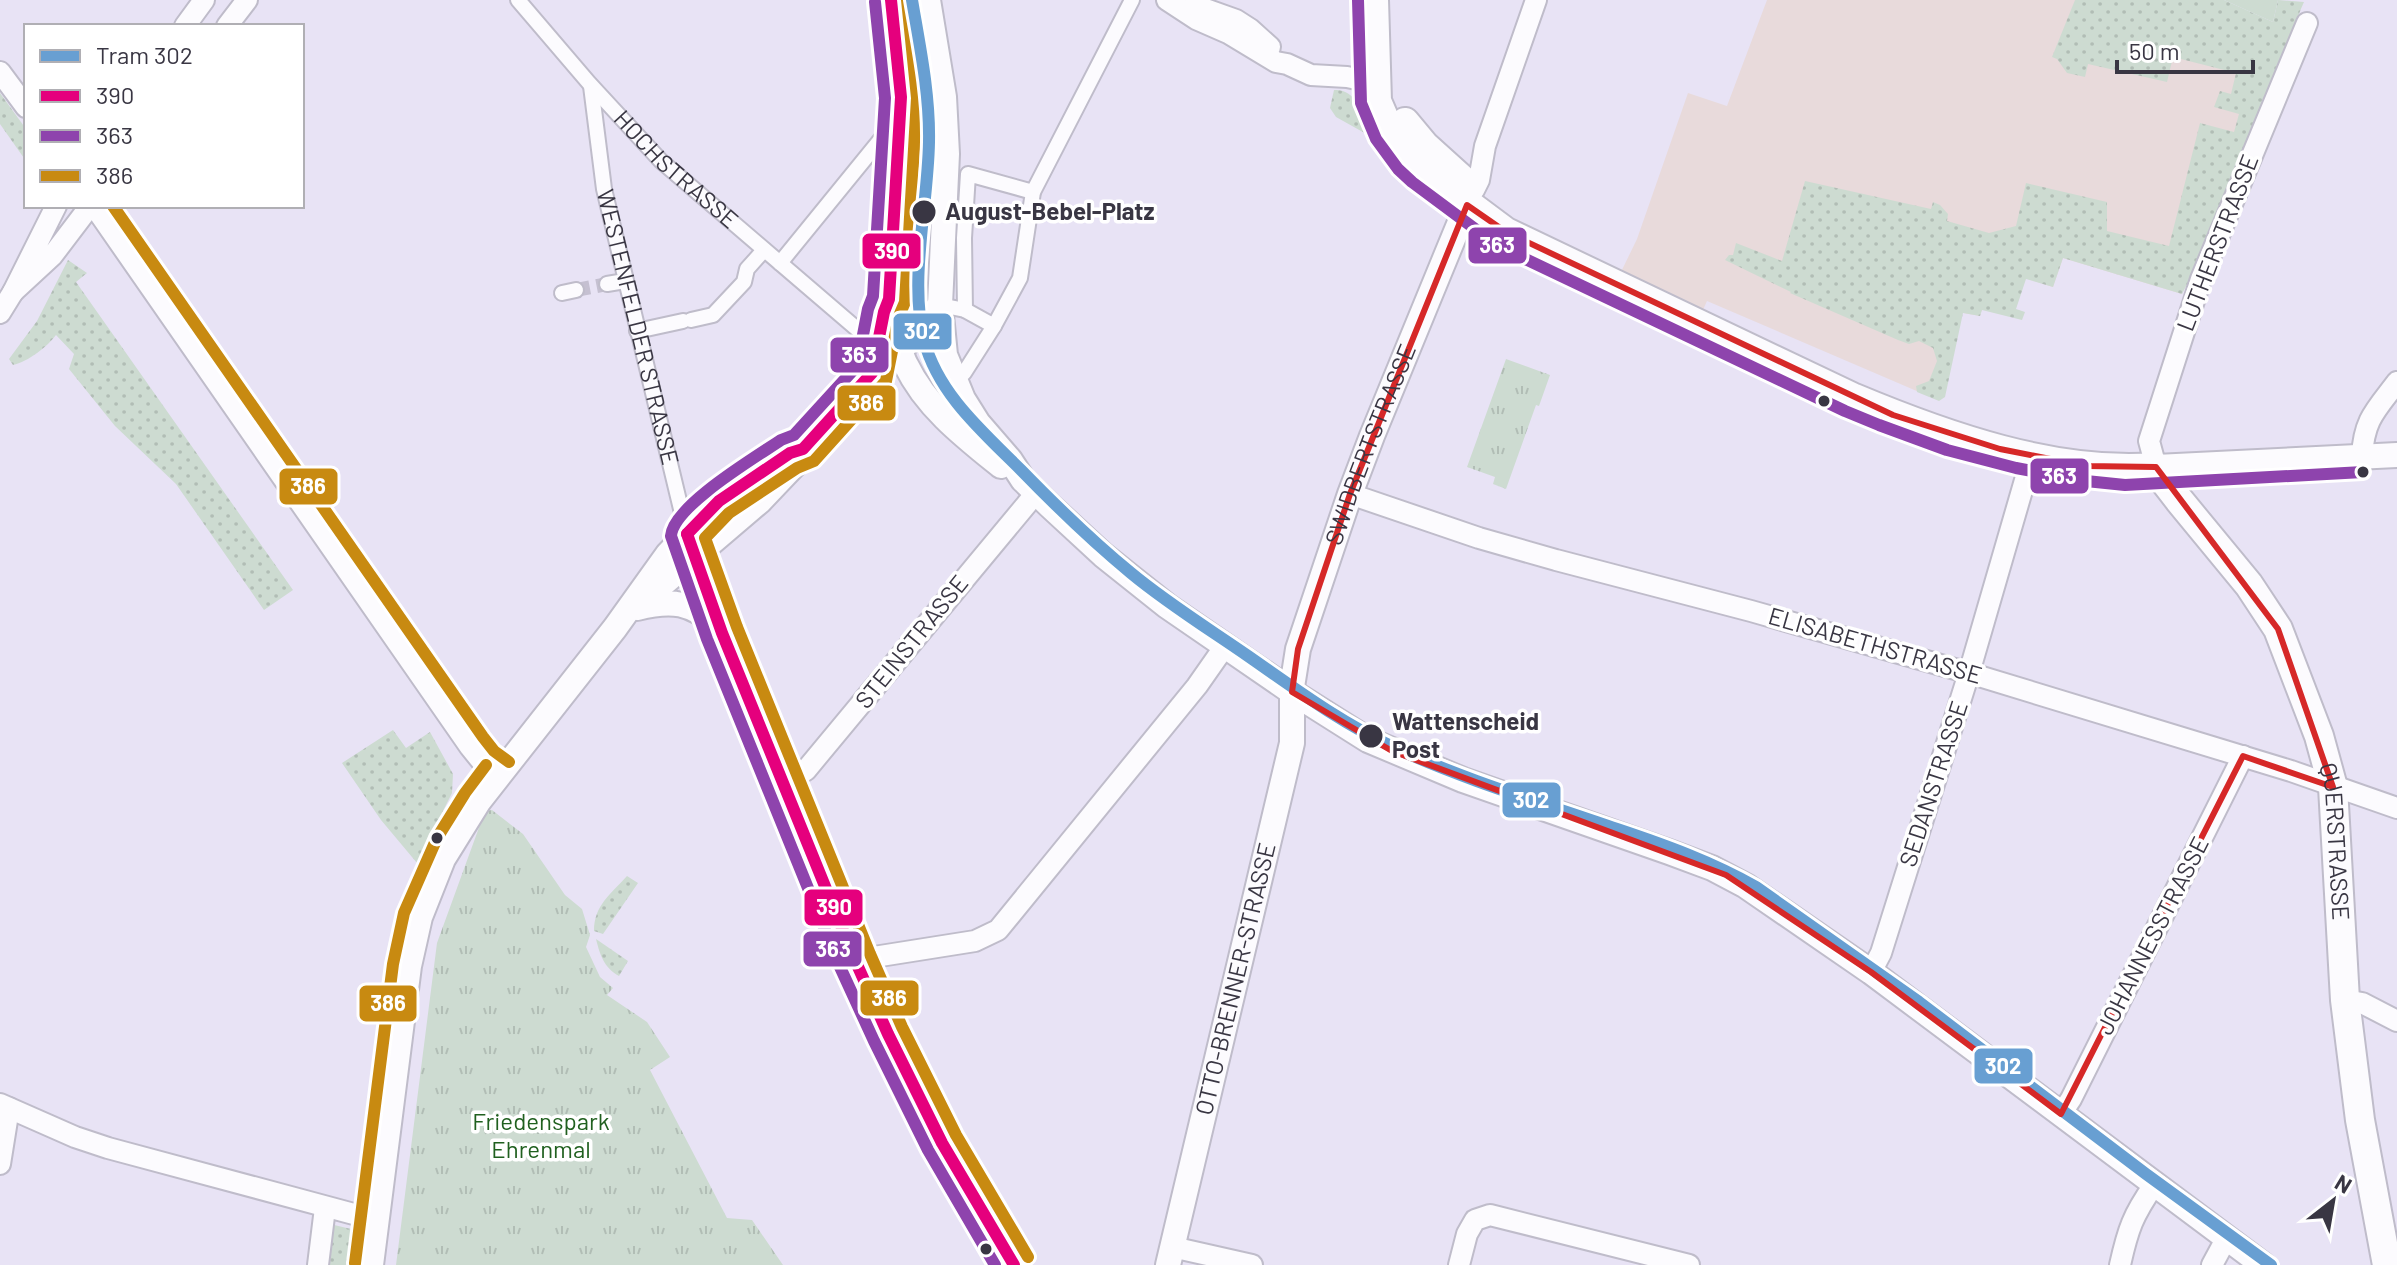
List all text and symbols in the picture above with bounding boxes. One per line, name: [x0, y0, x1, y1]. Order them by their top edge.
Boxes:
legend: [24, 24, 304, 208]
scale bar: [2117, 24, 2253, 74]
text: 50 m: [2129, 36, 2180, 65]
text: Tram 302: [96, 40, 193, 69]
text: 390: [96, 80, 134, 109]
street label: HOCHSTRASSE: [608, 104, 745, 234]
text: 363: [96, 120, 133, 149]
street label: LUTHERSTRASSE: [2170, 150, 2264, 335]
text: 386: [96, 160, 133, 189]
street label: WESTENFELDER STRASSE: [592, 186, 686, 468]
place label: August-Bebel-Platz: [945, 196, 1154, 225]
marker: August-Bebel-Platz: [910, 198, 938, 226]
line badge: 363: [1467, 226, 1528, 265]
text: 363: [1479, 231, 1515, 257]
line badge: 390: [861, 232, 922, 270]
text: 390: [874, 237, 910, 263]
line badge: 302: [892, 312, 953, 351]
text: 302: [904, 317, 940, 343]
line badge: 363: [829, 336, 890, 374]
street label: SWIDBERTSTRASSE: [1318, 339, 1421, 548]
text: 363: [841, 341, 877, 367]
line badge: 386: [836, 384, 897, 422]
text: 386: [848, 389, 884, 415]
unlabelled marker: [1816, 393, 1832, 409]
line badge: 363: [2029, 457, 2090, 495]
text: 363: [2041, 462, 2077, 488]
unlabelled marker: [2355, 464, 2371, 480]
line badge: 386: [278, 467, 339, 506]
text: 386: [290, 472, 326, 498]
street label: STEINSTRASSE: [848, 569, 973, 714]
street label: ELISABETHSTRASSE: [1765, 600, 1986, 689]
street label: SEDANSTRASSE: [1892, 697, 1973, 870]
place label: Wattenscheid Post: [1392, 706, 1539, 763]
marker: Wattenscheid Post: [1357, 722, 1385, 750]
street label: QUERSTRASSE: [2314, 759, 2356, 921]
line badge: 302: [1501, 781, 1562, 819]
text: 302: [1513, 786, 1549, 812]
unlabelled marker: [429, 830, 445, 846]
street label: JOHANNESSTRASSE: [2089, 832, 2214, 1039]
street label: OTTO-BRENNER-STRASSE: [1188, 840, 1281, 1118]
line badge: 390: [803, 888, 864, 927]
text: 390: [816, 893, 852, 919]
line badge: 363: [802, 930, 863, 968]
text: 363: [815, 935, 851, 961]
line badge: 386: [859, 979, 920, 1017]
line badge: 386: [358, 984, 418, 1023]
text: 386: [871, 984, 907, 1010]
text: 386: [370, 989, 406, 1015]
line badge: 302: [1973, 1047, 2034, 1085]
text: 302: [1985, 1052, 2021, 1078]
park label: Friedenspark Ehrenmal: [472, 1106, 610, 1163]
north arrow: [2293, 1161, 2373, 1241]
text: N: [2331, 1168, 2357, 1198]
unlabelled marker: [978, 1241, 994, 1257]

